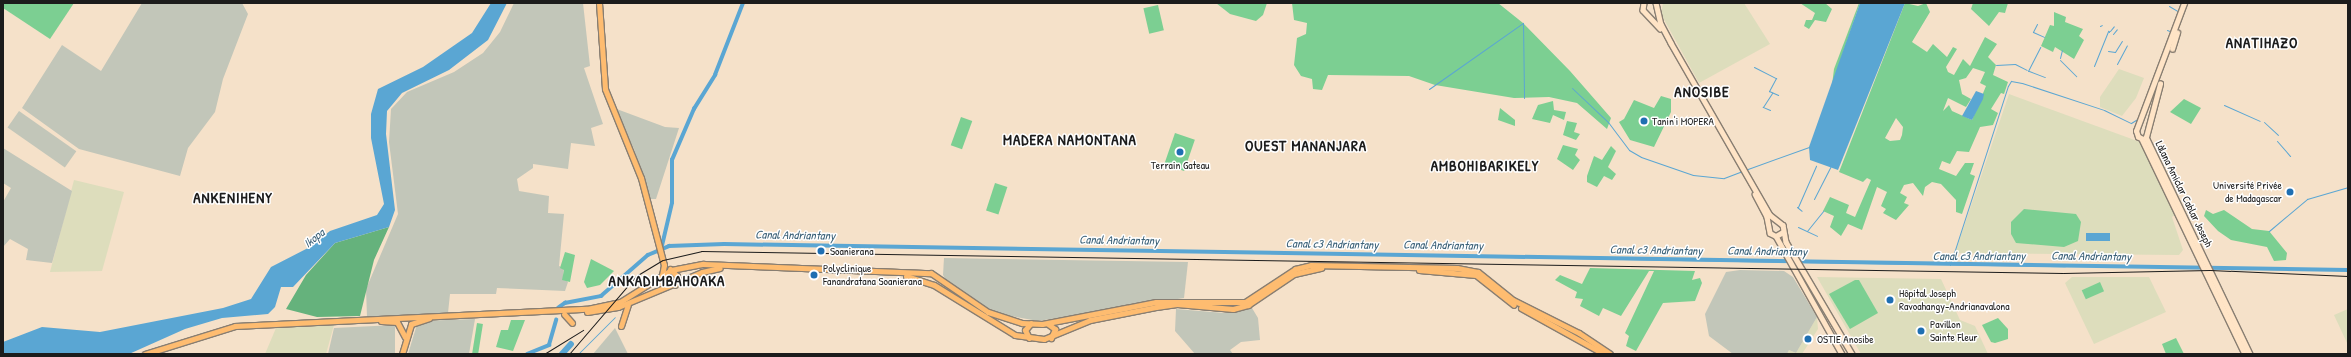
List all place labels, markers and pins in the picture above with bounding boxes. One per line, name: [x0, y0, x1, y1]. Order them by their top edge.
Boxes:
place label: Tanin'i MOPERA: [1652, 114, 1714, 128]
marker: Tanin'i MOPERA: [1639, 116, 1649, 126]
marker: Terrain Gateau: [1175, 147, 1185, 157]
place label: Terrain Gateau: [1151, 158, 1209, 172]
place label: Université Privée de Madagascar: [2213, 179, 2282, 205]
marker: Université Privée de Madagascar: [2285, 187, 2295, 197]
place label: Soanierana: [830, 244, 873, 258]
marker: Soanierana: [815, 245, 827, 257]
place label: Polyclinique Fanandratana Soanierana: [823, 262, 922, 288]
marker: Polyclinique Fanandratana Soanierana: [808, 269, 820, 281]
place label: Hôpital Joseph Ravoahangy-Andrianavalona: [1899, 287, 2010, 313]
marker: Hôpital Joseph Ravoahangy-Andrianavalona: [1884, 294, 1896, 306]
place label: Pavillon Sainte Fleur: [1930, 318, 1978, 344]
marker: Pavillon Sainte Fleur: [1915, 325, 1927, 337]
place label: OSTIE Anosibe: [1817, 332, 1874, 346]
marker: OSTIE Anosibe: [1802, 333, 1814, 345]

